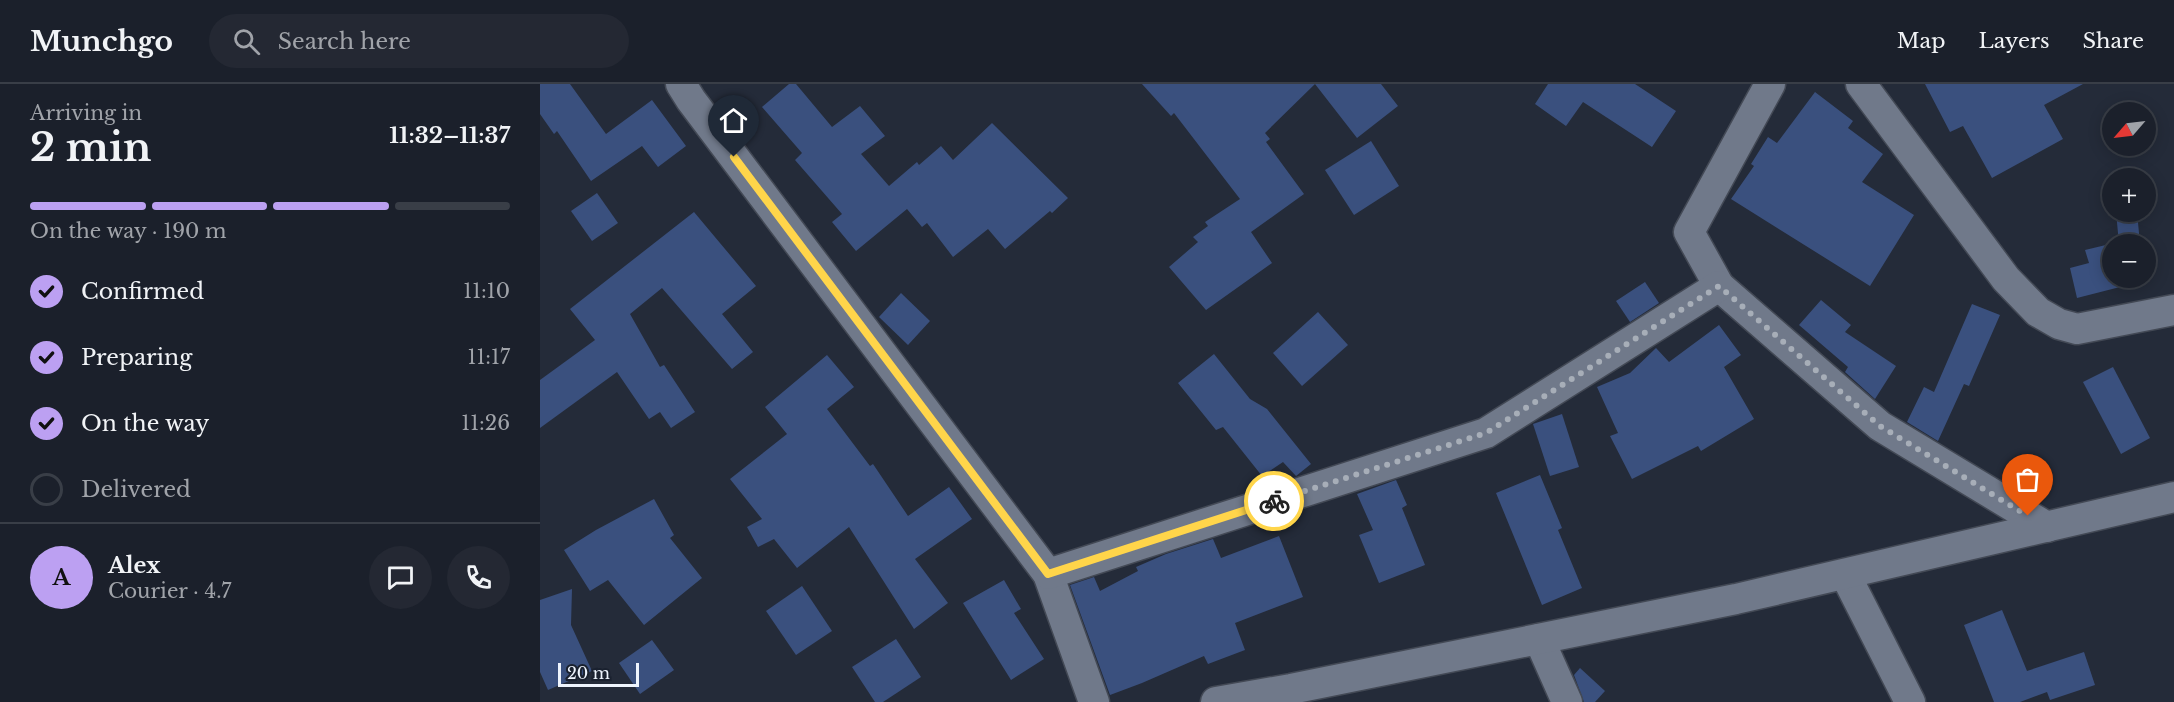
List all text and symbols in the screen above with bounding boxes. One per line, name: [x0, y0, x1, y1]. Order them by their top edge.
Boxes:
search box: [209, 14, 629, 68]
text: Munchgo: [30, 24, 173, 59]
icon: search: [230, 25, 263, 58]
text: Search here: [278, 28, 411, 55]
text: Map: [1897, 28, 1946, 54]
text: Layers: [1979, 28, 2050, 54]
text: Share: [2083, 28, 2144, 54]
pin: [708, 95, 759, 157]
text: Arriving in: [30, 101, 142, 125]
north arrow: [2102, 102, 2156, 156]
map controls: [2102, 102, 2156, 288]
icon: home: [717, 104, 750, 137]
text: 11:32–11:37: [389, 122, 510, 149]
text: 2 min: [30, 123, 151, 172]
button: +: [2102, 168, 2156, 222]
text: On the way · 190 m: [30, 219, 227, 243]
button: −: [2102, 234, 2156, 288]
icon: check: [30, 275, 63, 308]
text: Confirmed: [81, 278, 204, 305]
text: 11:10: [463, 279, 510, 303]
icon: check: [30, 341, 63, 374]
text: Preparing: [81, 344, 192, 371]
text: 11:17: [468, 345, 510, 369]
icon: check: [30, 407, 63, 440]
text: On the way: [81, 410, 209, 437]
text: 11:26: [461, 411, 510, 435]
pin: [2002, 454, 2053, 516]
icon: bag: [2011, 463, 2044, 496]
courier: [1244, 471, 1304, 531]
text: Delivered: [81, 476, 191, 503]
icon: bike: [1258, 485, 1291, 518]
button: chat: [369, 546, 432, 609]
button: phone: [447, 546, 510, 609]
text: Alex: [108, 552, 161, 579]
text: A: [53, 564, 70, 591]
text: Courier · 4.7: [108, 579, 231, 603]
scale bar: [558, 660, 639, 688]
text: 20 m: [567, 663, 610, 683]

